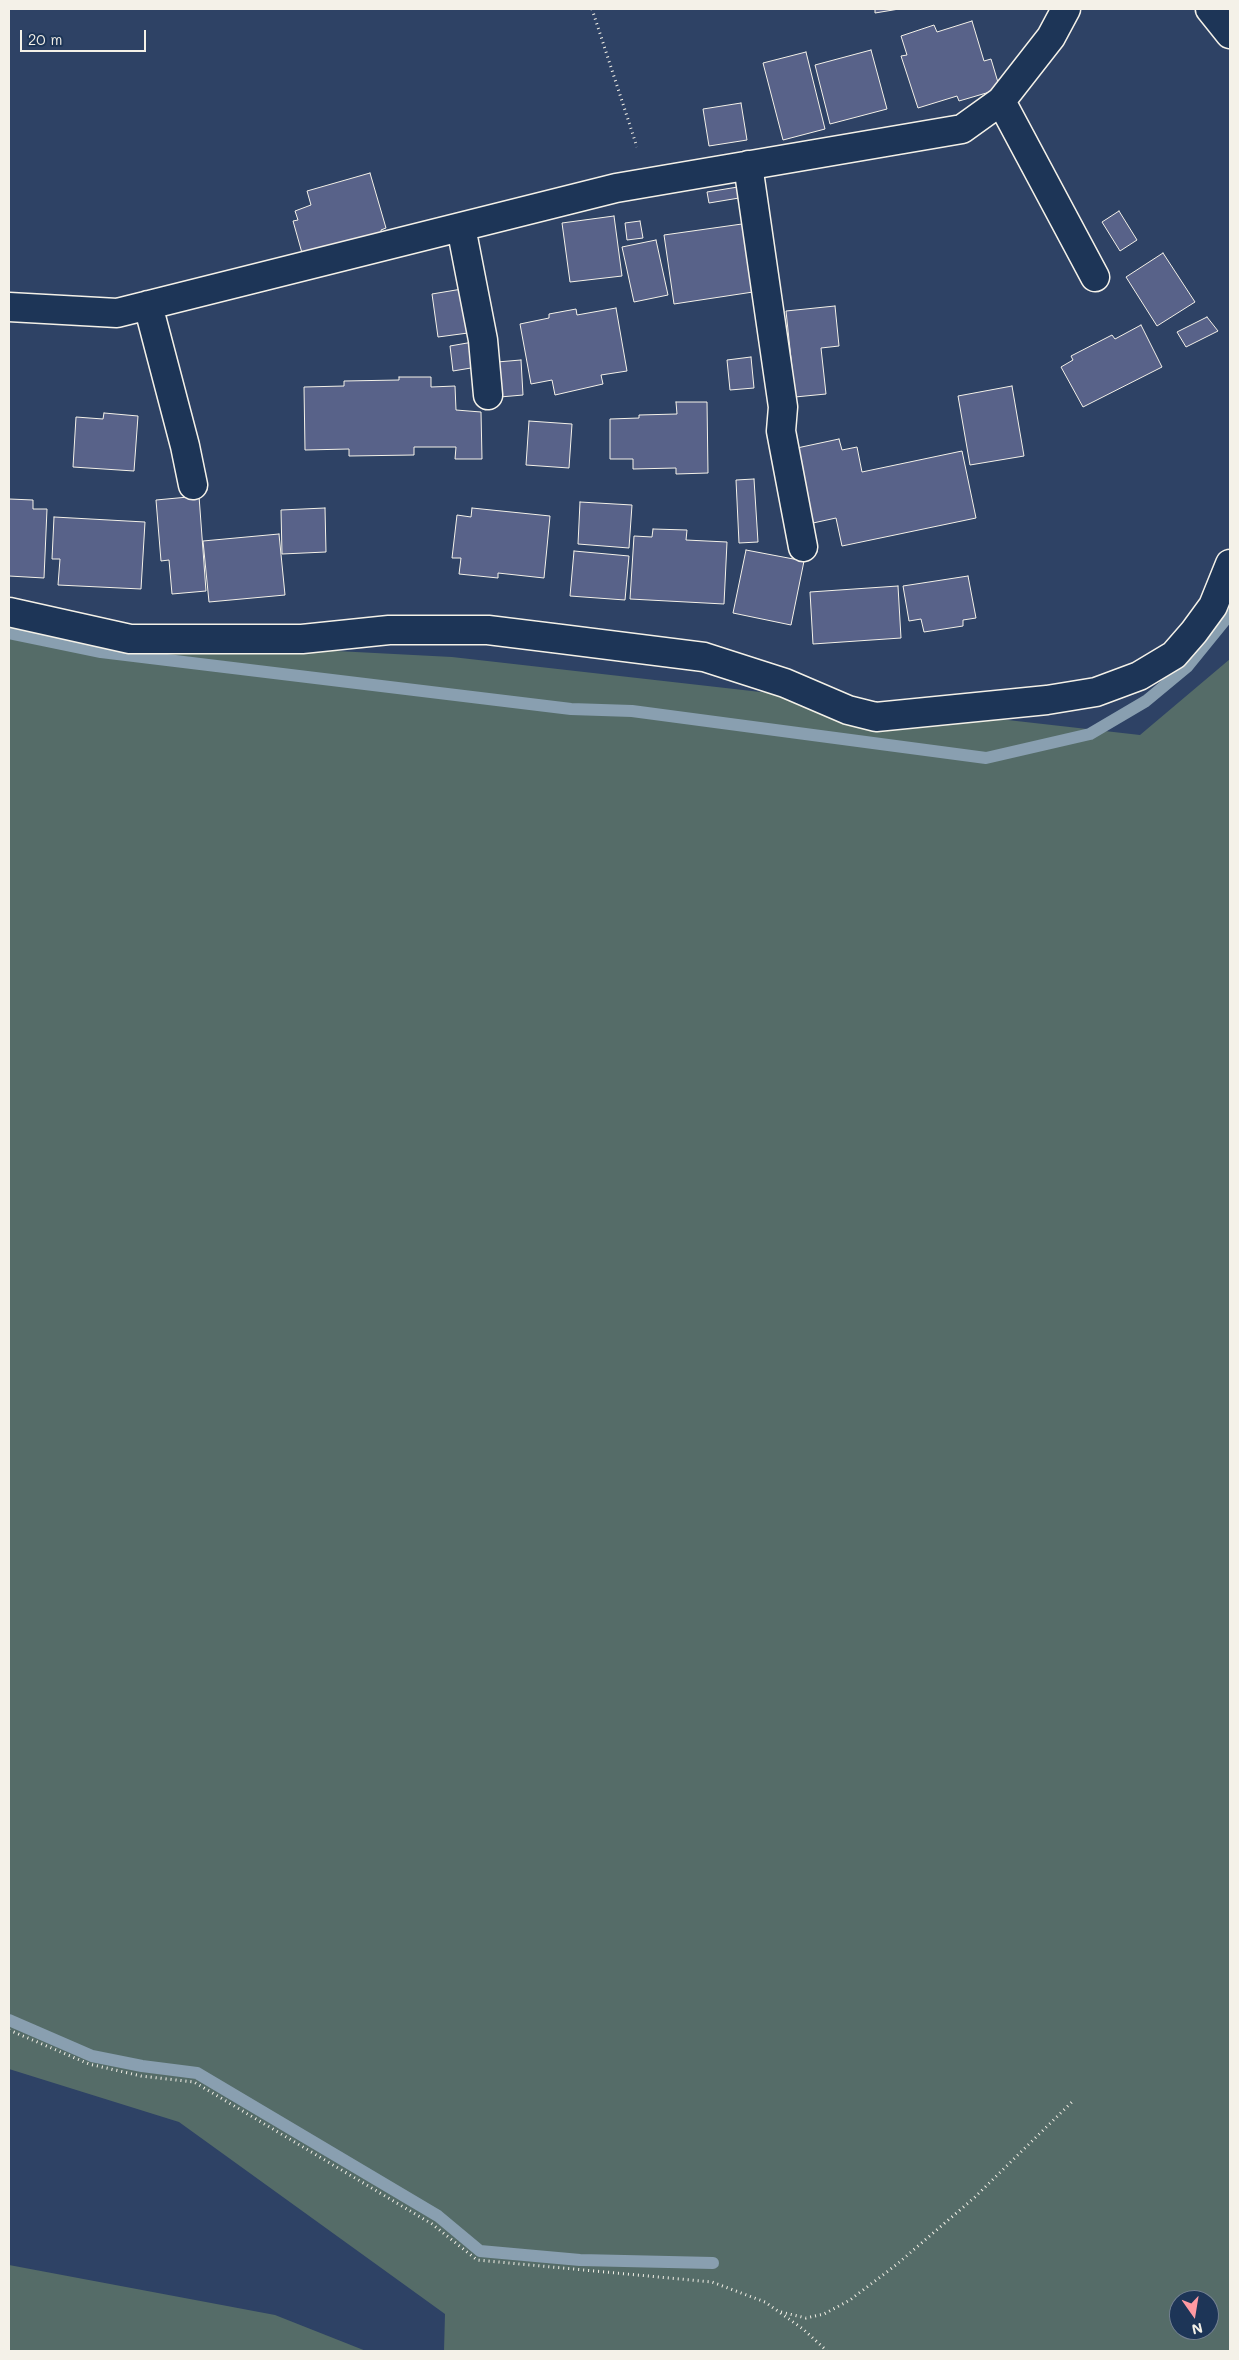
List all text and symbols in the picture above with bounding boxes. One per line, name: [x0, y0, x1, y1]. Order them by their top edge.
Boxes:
scale bar: [22, 20, 149, 52]
text: 20 m: [28, 29, 62, 49]
north arrow: [1169, 2290, 1219, 2340]
text: N: [1190, 2319, 1205, 2340]

